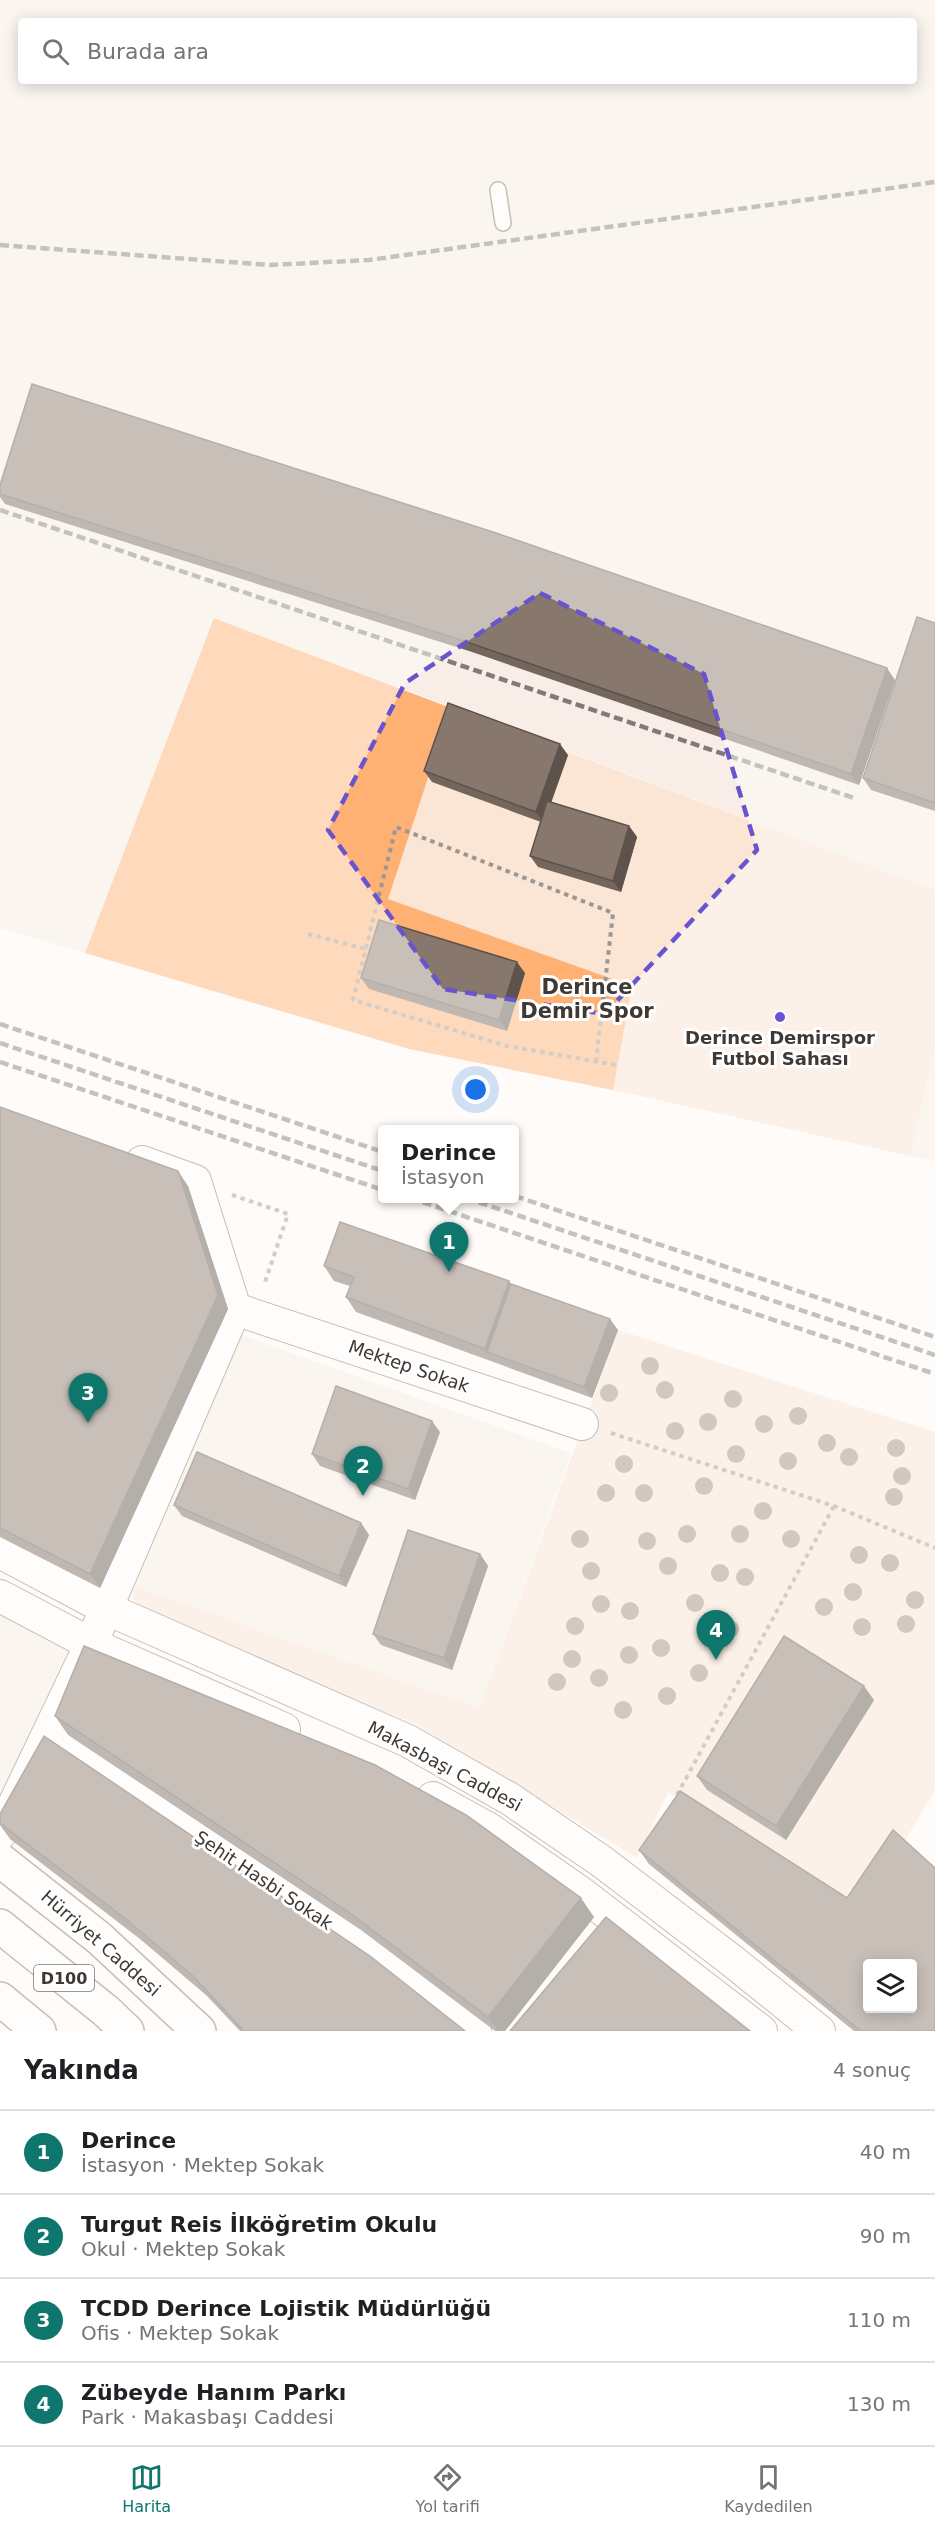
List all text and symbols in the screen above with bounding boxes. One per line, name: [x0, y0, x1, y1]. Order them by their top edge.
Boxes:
search box: [18, 18, 917, 84]
icon: search: [39, 35, 72, 68]
text: Burada ara: [87, 39, 209, 64]
district label: Derince Demir Spor: [520, 975, 654, 1023]
marker: Derince Demirspor Futbol Sahası: [773, 1010, 787, 1024]
place label: Derince Demirspor Futbol Sahası: [685, 1027, 875, 1069]
your location: [461, 1075, 490, 1104]
popup: [378, 1125, 519, 1203]
text: Derince: [401, 1140, 496, 1165]
text: İstasyon: [401, 1165, 484, 1189]
pin: 1: [430, 1222, 468, 1272]
street label: Mektep Sokak: [346, 1336, 473, 1397]
pin: 3: [68, 1374, 107, 1423]
pin: 2: [344, 1446, 382, 1496]
pin: 4: [696, 1610, 736, 1660]
street label: Makasbaşı Caddesi: [364, 1716, 526, 1816]
street label: Şehit Hasbi Sokak: [191, 1826, 337, 1934]
street label: Hürriyet Caddesi: [37, 1886, 165, 2000]
map controls: [863, 1959, 917, 2013]
button: layers: [863, 1959, 917, 2013]
road number: D100: [34, 1965, 94, 1991]
text: Yakında: [24, 2055, 139, 2085]
text: 4 sonuç: [833, 2058, 911, 2082]
text: Derince: [81, 2128, 176, 2153]
text: 1: [37, 2140, 50, 2164]
text: 40 m: [860, 2140, 911, 2164]
text: İstasyon · Mektep Sokak: [81, 2153, 324, 2177]
text: Turgut Reis İlköğretim Okulu: [81, 2212, 437, 2237]
text: 2: [37, 2224, 50, 2248]
text: 90 m: [860, 2224, 911, 2248]
text: Okul · Mektep Sokak: [81, 2237, 285, 2261]
text: TCDD Derince Lojistik Müdürlüğü: [81, 2296, 491, 2321]
text: 3: [37, 2308, 50, 2332]
text: 110 m: [847, 2308, 911, 2332]
text: Ofis · Mektep Sokak: [81, 2321, 279, 2345]
text: Zübeyde Hanım Parkı: [81, 2380, 346, 2405]
text: 4: [37, 2392, 50, 2416]
text: 130 m: [847, 2392, 911, 2416]
text: Park · Makasbaşı Caddesi: [81, 2405, 334, 2429]
tab: Harita: [122, 2461, 171, 2516]
tab: Yol tarifi: [416, 2461, 480, 2516]
tab: Kaydedilen: [724, 2461, 813, 2516]

